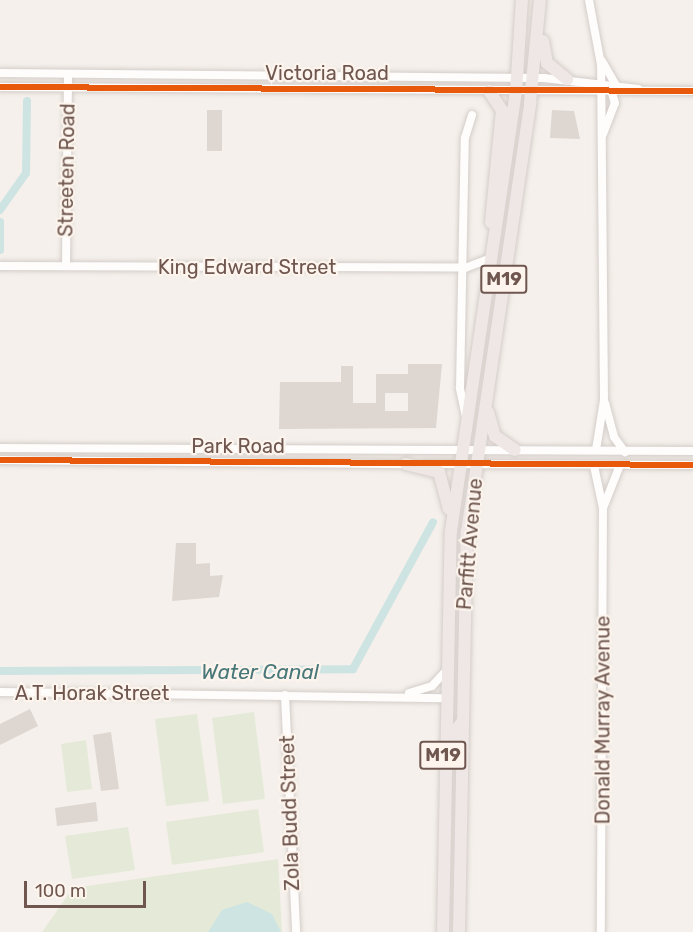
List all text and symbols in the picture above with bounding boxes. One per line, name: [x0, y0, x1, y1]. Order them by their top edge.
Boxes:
street label: Victoria Road: [265, 61, 389, 85]
street label: Streeten Road: [54, 103, 80, 237]
street label: King Edward Street: [158, 255, 336, 279]
road number: M19: [480, 264, 528, 294]
street label: Park Road: [191, 434, 285, 458]
street label: Parfitt Avenue: [452, 477, 488, 611]
street label: Donald Murray Avenue: [591, 615, 615, 825]
water label: Water Canal: [201, 659, 319, 685]
street label: A.T. Horak Street: [15, 681, 169, 705]
street label: Zola Budd Street: [275, 735, 305, 891]
road number: M19: [419, 740, 467, 770]
scale bar: [27, 869, 148, 907]
text: 100 m: [35, 880, 86, 902]

